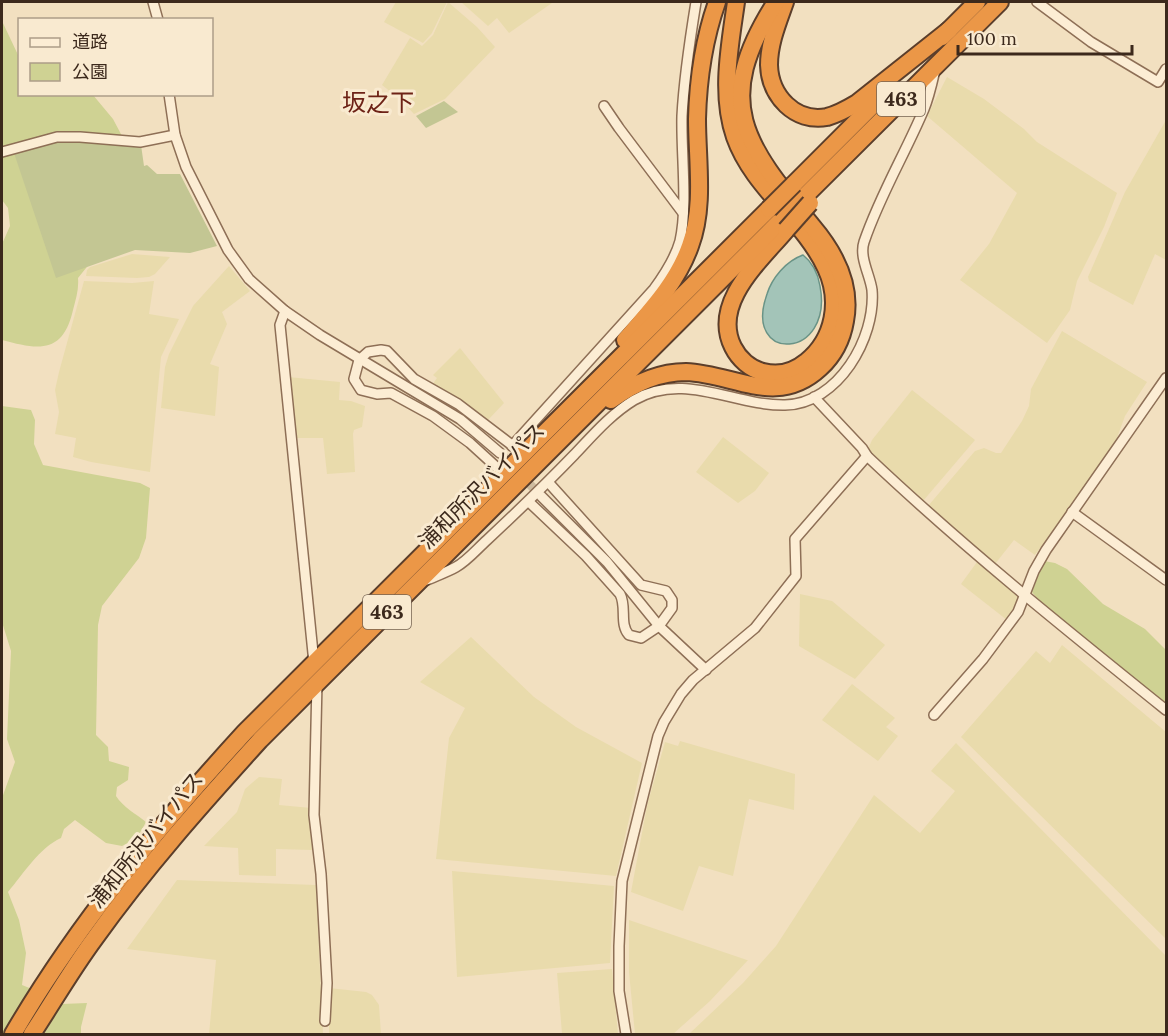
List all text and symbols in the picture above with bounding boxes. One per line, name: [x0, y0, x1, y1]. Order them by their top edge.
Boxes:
legend: [18, 18, 213, 96]
scale bar: [958, 18, 1132, 56]
text: 100 m: [967, 27, 1017, 50]
text: 道路: [72, 30, 108, 53]
text: 公園: [72, 60, 108, 83]
road number: 463: [877, 82, 925, 116]
district label: 坂之下: [342, 87, 414, 118]
street label: 浦和所沢バイパス: [413, 417, 550, 554]
road number: 463: [363, 595, 411, 629]
street label: 浦和所沢バイパス: [82, 766, 209, 913]

